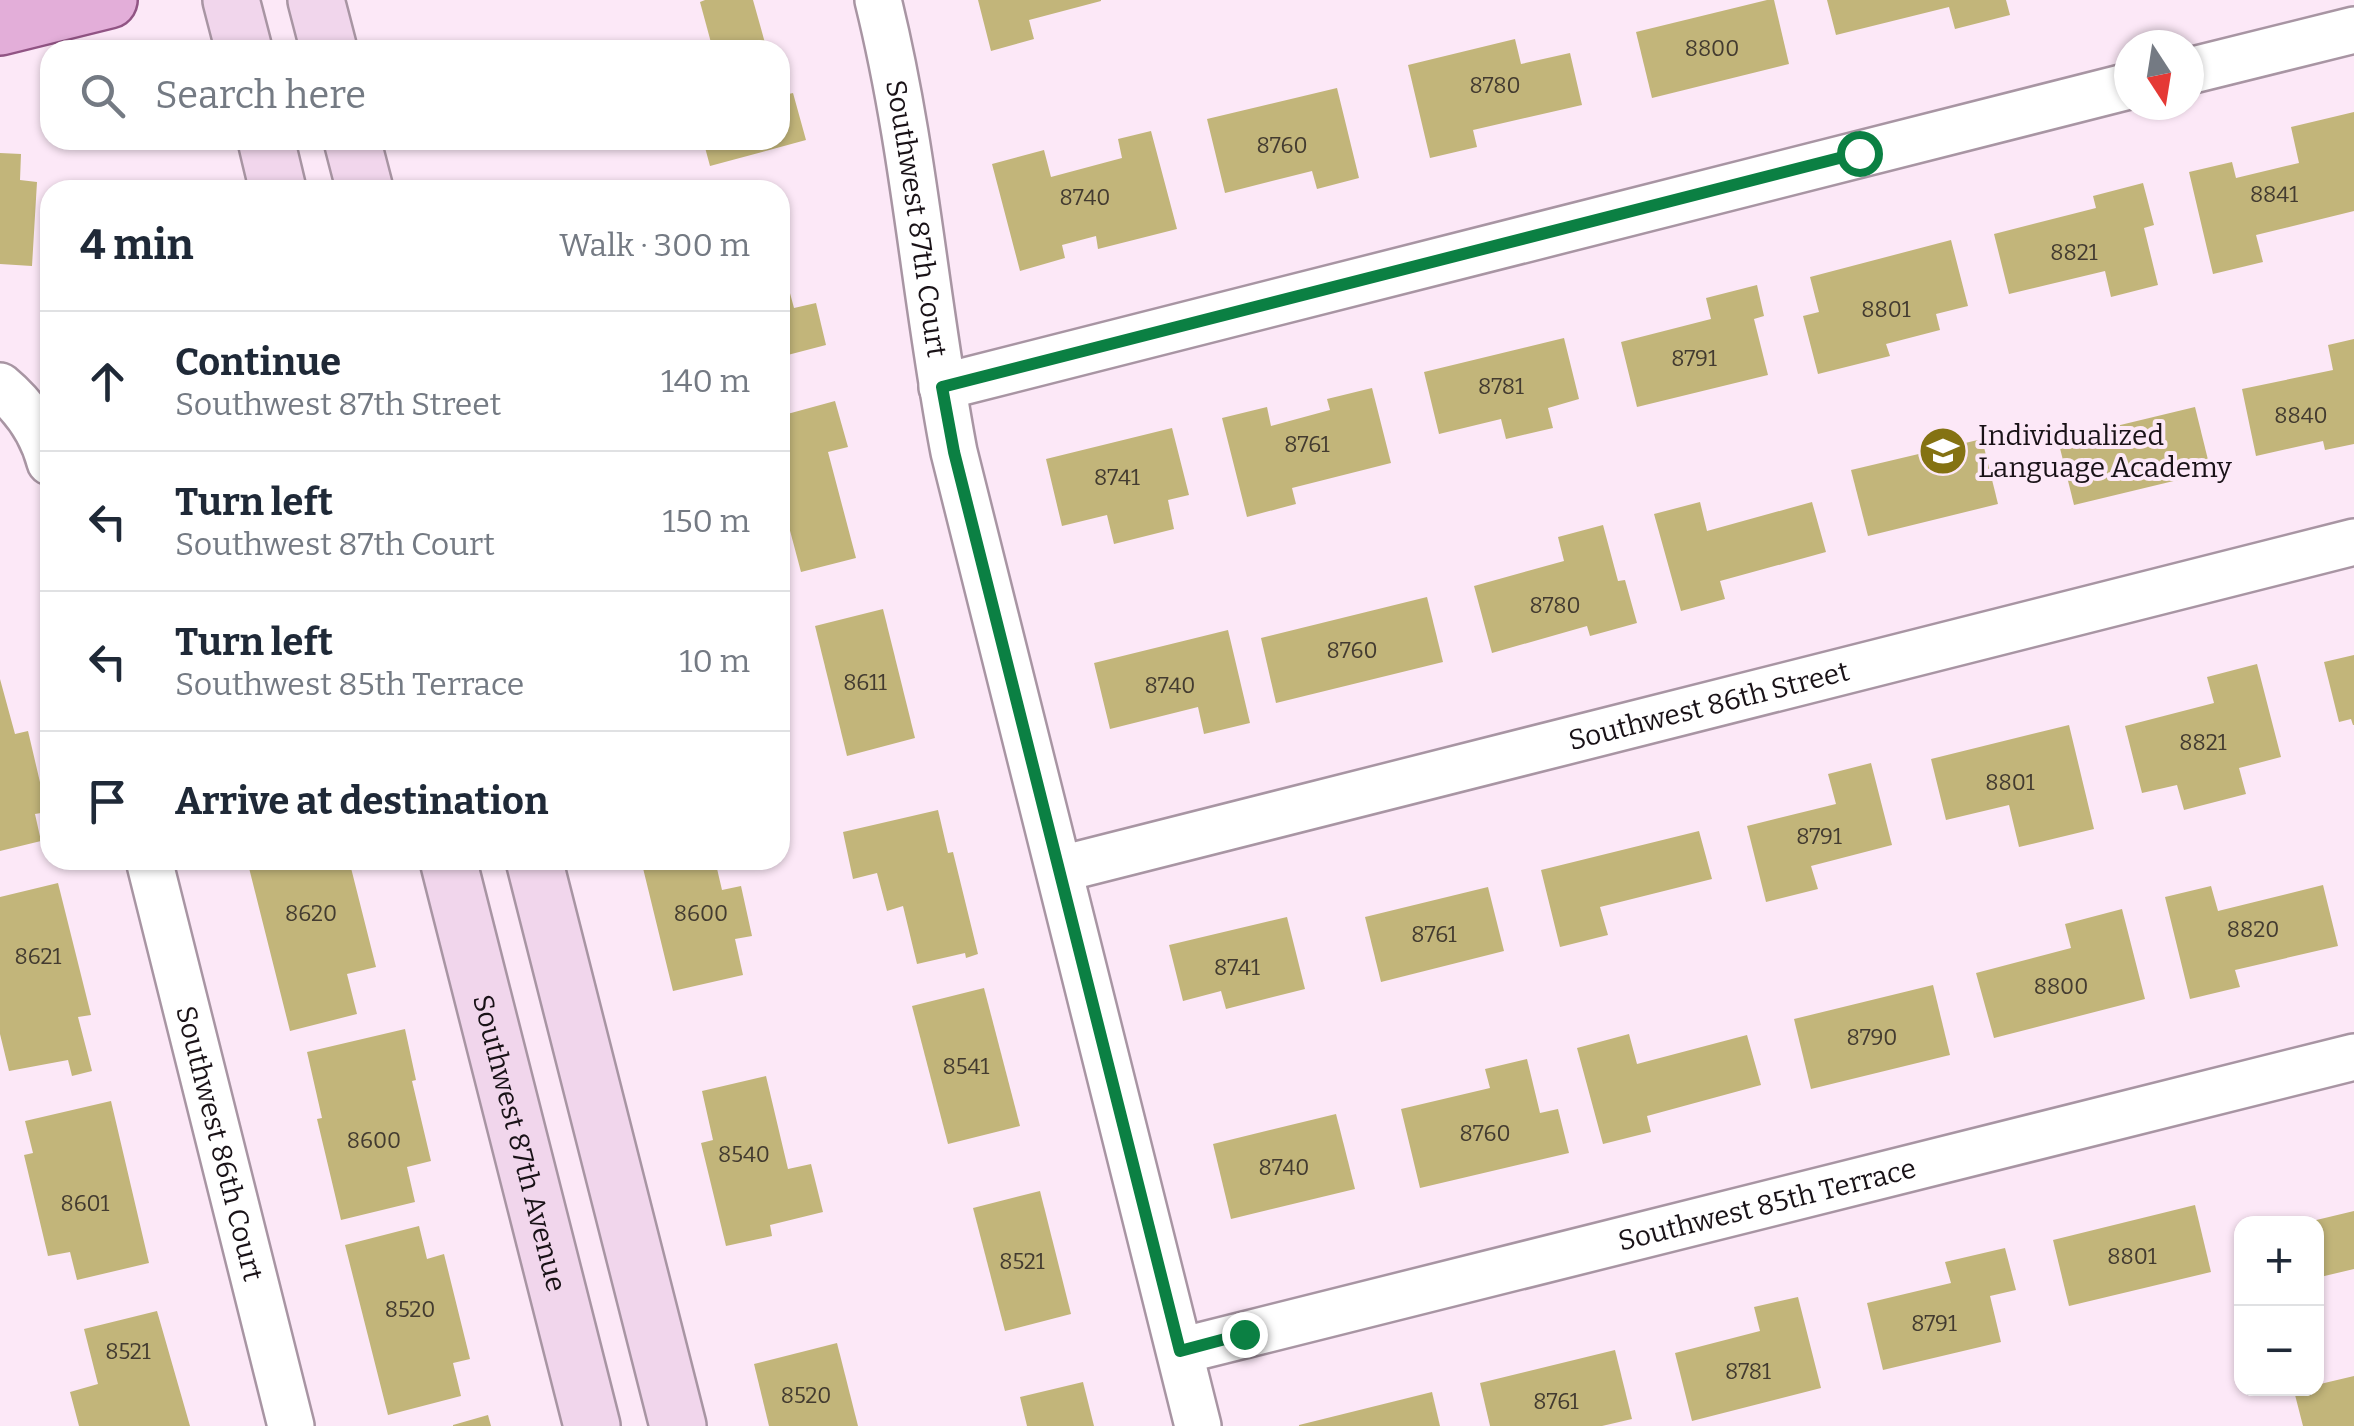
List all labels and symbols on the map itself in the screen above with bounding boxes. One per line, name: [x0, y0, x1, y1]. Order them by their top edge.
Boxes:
north arrow: [2114, 30, 2204, 120]
house number: 8800: [1685, 35, 1739, 62]
house number: 8780: [1469, 72, 1521, 99]
street label: Southwest 87th Court: [879, 77, 954, 359]
route start: [1837, 131, 1883, 177]
house number: 8760: [1257, 132, 1308, 159]
house number: 8841: [2250, 181, 2298, 208]
house number: 8740: [1060, 184, 1110, 211]
house number: 8821: [2050, 239, 2098, 266]
house number: 8801: [1861, 296, 1911, 323]
house number: 8791: [1671, 345, 1717, 372]
house number: 8781: [1478, 373, 1524, 400]
house number: 8840: [2274, 402, 2328, 429]
place label: Individualized Language Academy: [1978, 419, 2232, 484]
school or university icon: Individualized Language Academy: [1917, 425, 1969, 477]
house number: 8761: [1284, 431, 1330, 458]
house number: 8741: [1094, 464, 1140, 491]
house number: 8780: [1529, 592, 1581, 619]
house number: 8760: [1327, 637, 1378, 664]
street label: Southwest 86th Street: [1565, 654, 1852, 757]
house number: 8611: [843, 669, 887, 696]
house number: 8740: [1145, 672, 1195, 699]
house number: 8821: [2179, 729, 2227, 756]
house number: 8801: [1985, 769, 2035, 796]
house number: 8791: [1796, 823, 1842, 850]
house number: 8620: [285, 900, 337, 927]
house number: 8600: [674, 900, 728, 927]
house number: 8820: [2227, 916, 2279, 943]
house number: 8761: [1411, 921, 1457, 948]
house number: 8621: [15, 943, 61, 970]
house number: 8741: [1214, 954, 1260, 981]
house number: 8800: [2034, 973, 2088, 1000]
street label: Southwest 87th Avenue: [466, 991, 574, 1295]
street label: Southwest 86th Court: [170, 1002, 270, 1284]
house number: 8790: [1847, 1024, 1897, 1051]
house number: 8541: [943, 1053, 989, 1080]
house number: 8760: [1460, 1120, 1511, 1147]
house number: 8600: [347, 1127, 401, 1154]
house number: 8540: [718, 1141, 770, 1168]
street label: Southwest 85th Terrace: [1615, 1151, 1919, 1257]
house number: 8740: [1259, 1154, 1309, 1181]
house number: 8601: [60, 1190, 110, 1217]
house number: 8801: [2107, 1243, 2157, 1270]
house number: 8521: [999, 1248, 1045, 1275]
house number: 8520: [385, 1296, 435, 1323]
house number: 8791: [1911, 1310, 1957, 1337]
route end: [1222, 1312, 1268, 1358]
house number: 8521: [105, 1338, 151, 1365]
house number: 8781: [1725, 1358, 1771, 1385]
house number: 8520: [781, 1382, 831, 1409]
house number: 8761: [1533, 1388, 1579, 1415]

